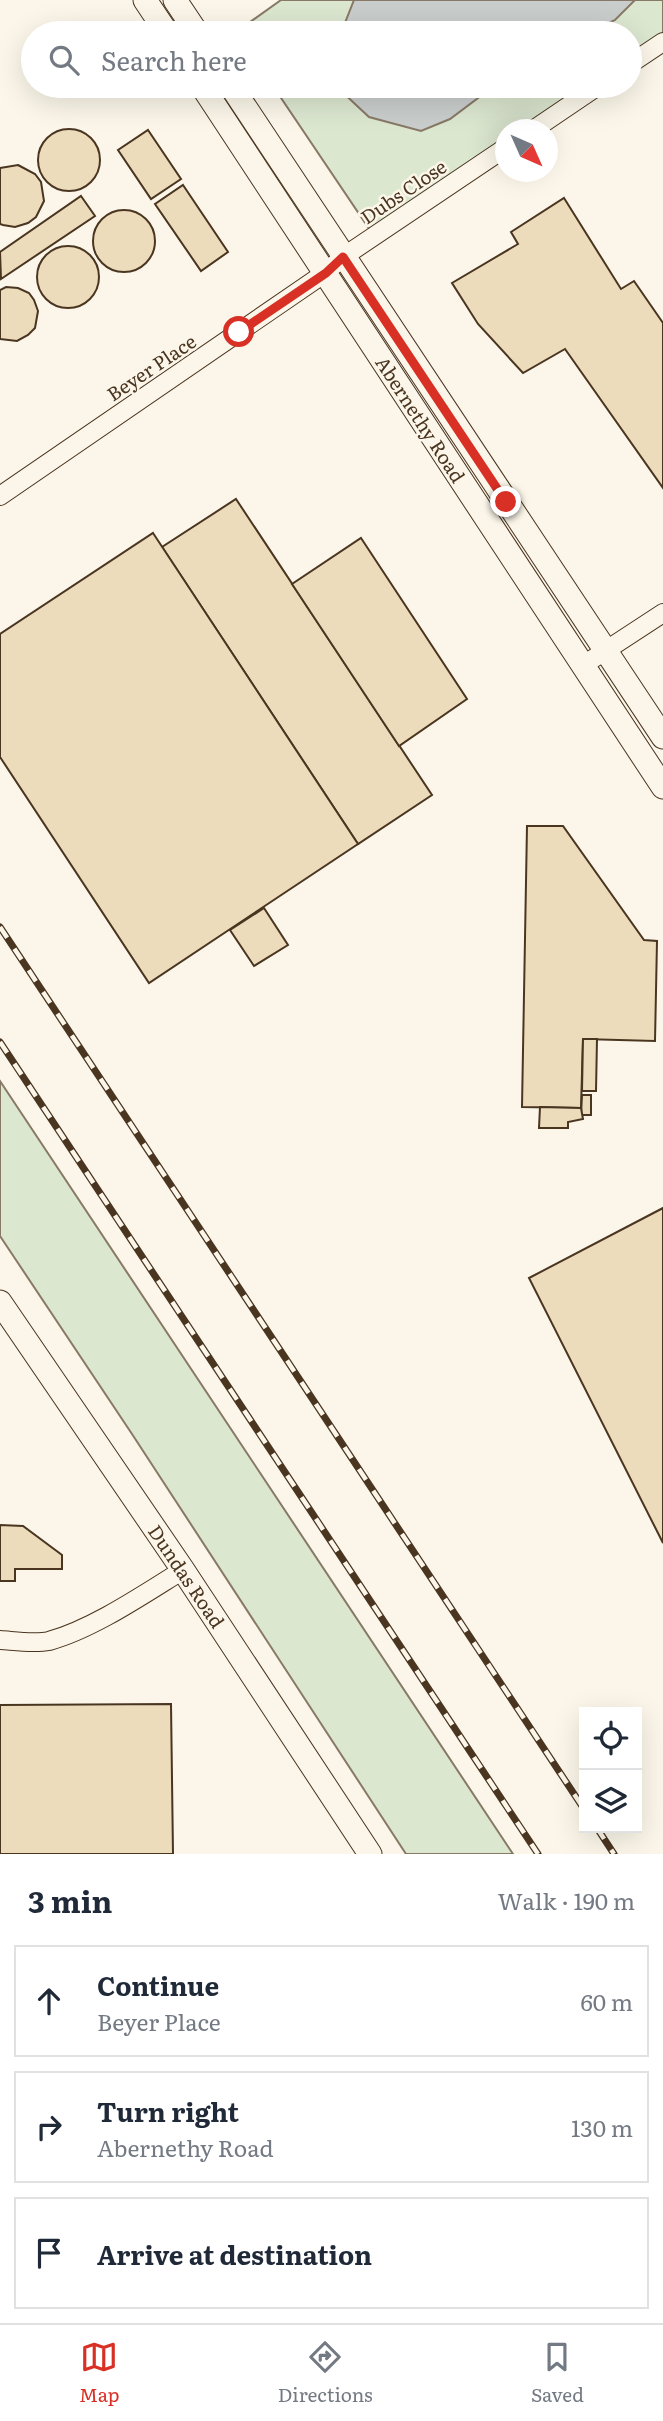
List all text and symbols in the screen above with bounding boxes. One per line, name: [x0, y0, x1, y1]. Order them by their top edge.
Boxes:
search box: [21, 21, 642, 98]
text: Search here: [101, 40, 247, 79]
icon: search: [45, 41, 83, 79]
north arrow: [495, 119, 558, 182]
street label: Dubs Close: [354, 152, 452, 230]
route start: [223, 316, 254, 347]
street label: Beyer Place: [101, 327, 201, 407]
street label: Abernethy Road: [370, 350, 473, 488]
route end: [490, 486, 521, 517]
street label: Dundas Road: [142, 1519, 232, 1634]
map controls: [579, 1707, 642, 1833]
button: locate: [579, 1707, 642, 1770]
button: layers: [579, 1770, 642, 1833]
text: 3 min: [28, 1878, 112, 1922]
text: Walk · 190 m: [498, 1883, 635, 1917]
text: Continue: [97, 1965, 219, 2004]
icon: ahead: [30, 1982, 68, 2020]
text: 60 m: [580, 1984, 633, 2018]
text: Beyer Place: [97, 2004, 221, 2038]
text: Turn right: [97, 2091, 239, 2130]
icon: right: [30, 2108, 68, 2146]
text: 130 m: [571, 2110, 633, 2144]
text: Abernethy Road: [97, 2130, 274, 2164]
icon: arrive: [30, 2234, 68, 2272]
text: Arrive at destination: [97, 2234, 372, 2273]
tab: Map: [79, 2338, 120, 2408]
tab: Directions: [278, 2338, 373, 2408]
tab: Saved: [531, 2338, 584, 2408]

